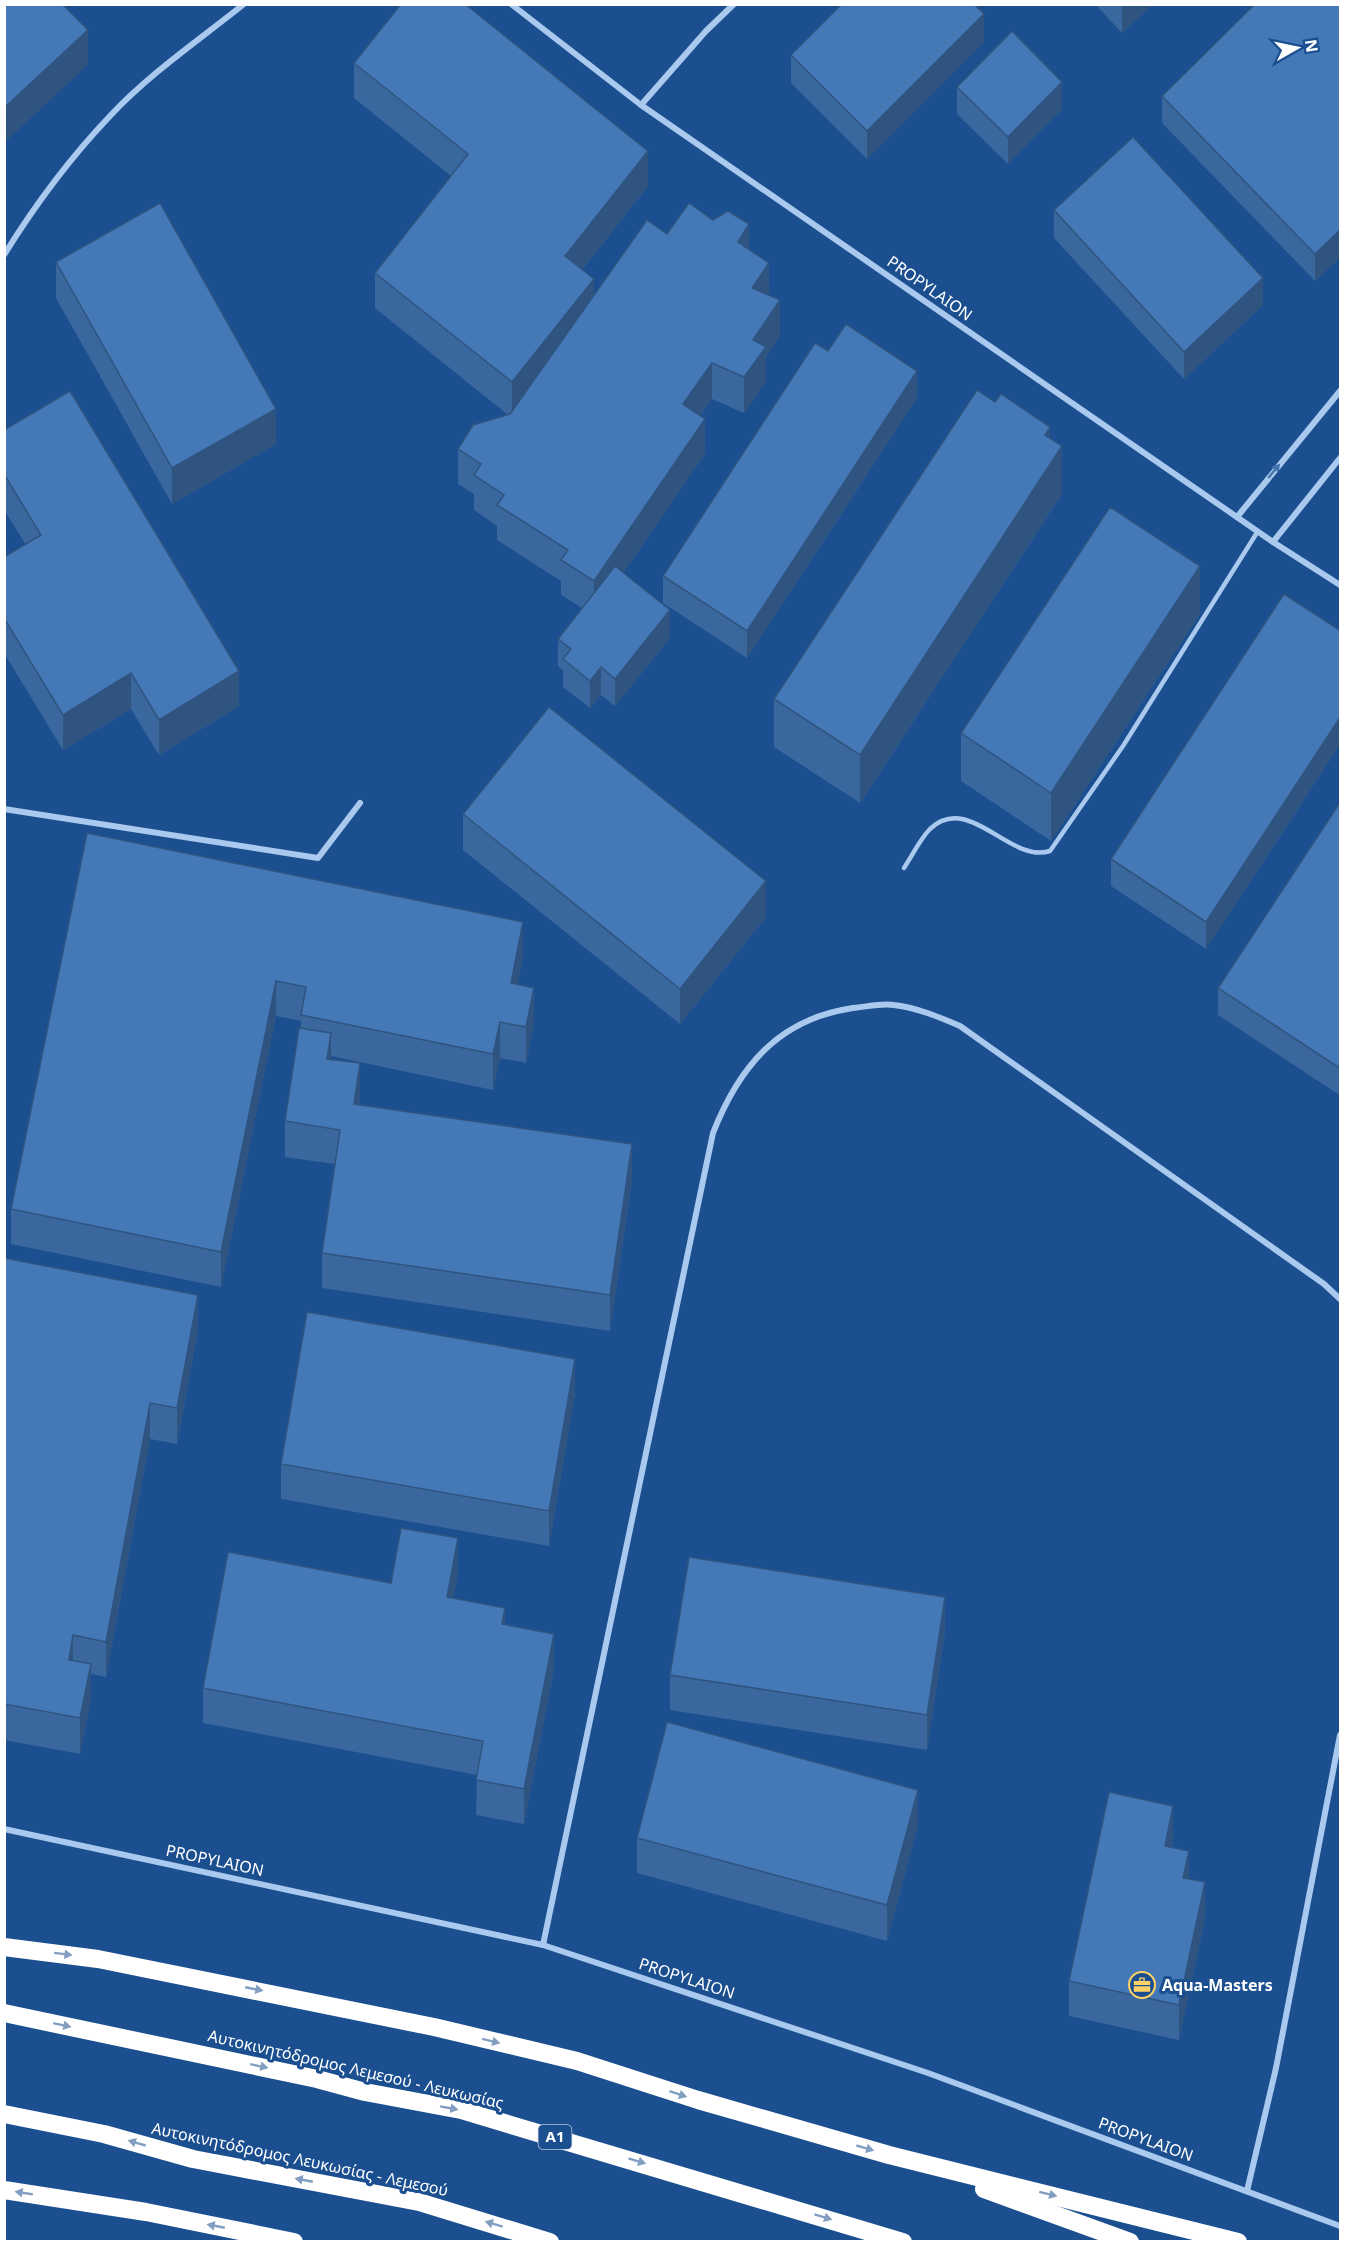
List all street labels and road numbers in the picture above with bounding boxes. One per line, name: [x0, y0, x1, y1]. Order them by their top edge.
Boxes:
street label: PROPYLAION: [883, 250, 977, 326]
street label: PROPYLAION: [164, 1839, 266, 1881]
street label: PROPYLAION: [636, 1952, 738, 2004]
street label: Αυτοκινητόδρομος Λεμεσού - Λευκωσίας: [206, 2024, 506, 2114]
street label: PROPYLAION: [1095, 2112, 1197, 2166]
street label: Αυτοκινητόδρομος Λευκωσίας - Λεμεσού: [150, 2117, 450, 2201]
road number: A1: [538, 2125, 572, 2149]

